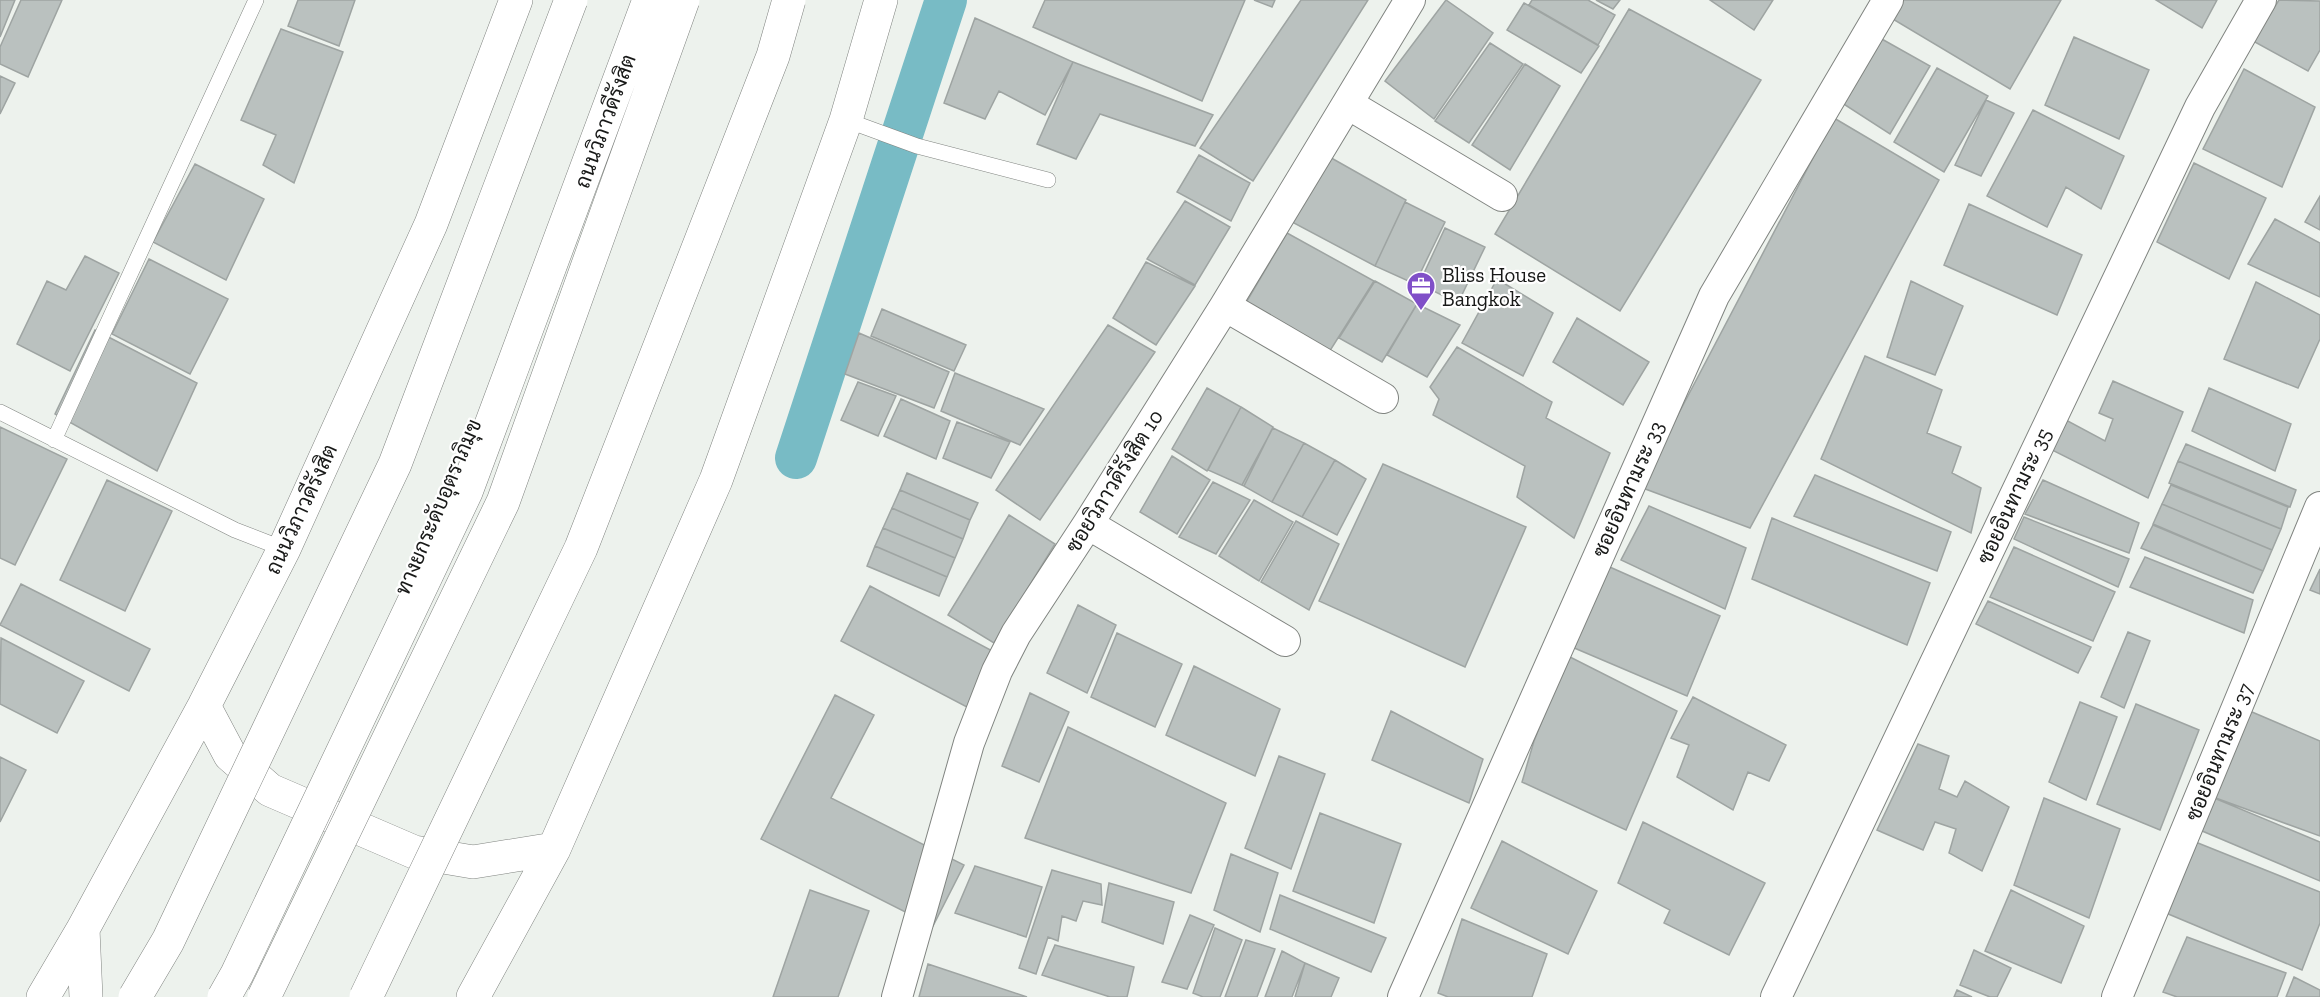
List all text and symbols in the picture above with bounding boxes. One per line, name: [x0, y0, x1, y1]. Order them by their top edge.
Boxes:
street label: ถนนวิภาวดีรังสิต: [569, 51, 641, 191]
place label: Bliss House Bangkok: [1442, 262, 1546, 311]
office icon: Bliss House Bangkok: [1405, 270, 1437, 312]
street label: ซอยวิภาวดีรังสิต 10: [1060, 405, 1168, 557]
street label: ทางยกระดับอุตราภิมุข: [390, 415, 488, 600]
street label: ซอยอินทามระ 33: [1587, 417, 1669, 561]
street label: ซอยอินทามระ 35: [1972, 424, 2056, 568]
street label: ถนนวิภาวดีรังสิต: [260, 440, 342, 578]
street label: ซอยอินทามระ 37: [2180, 679, 2258, 824]

